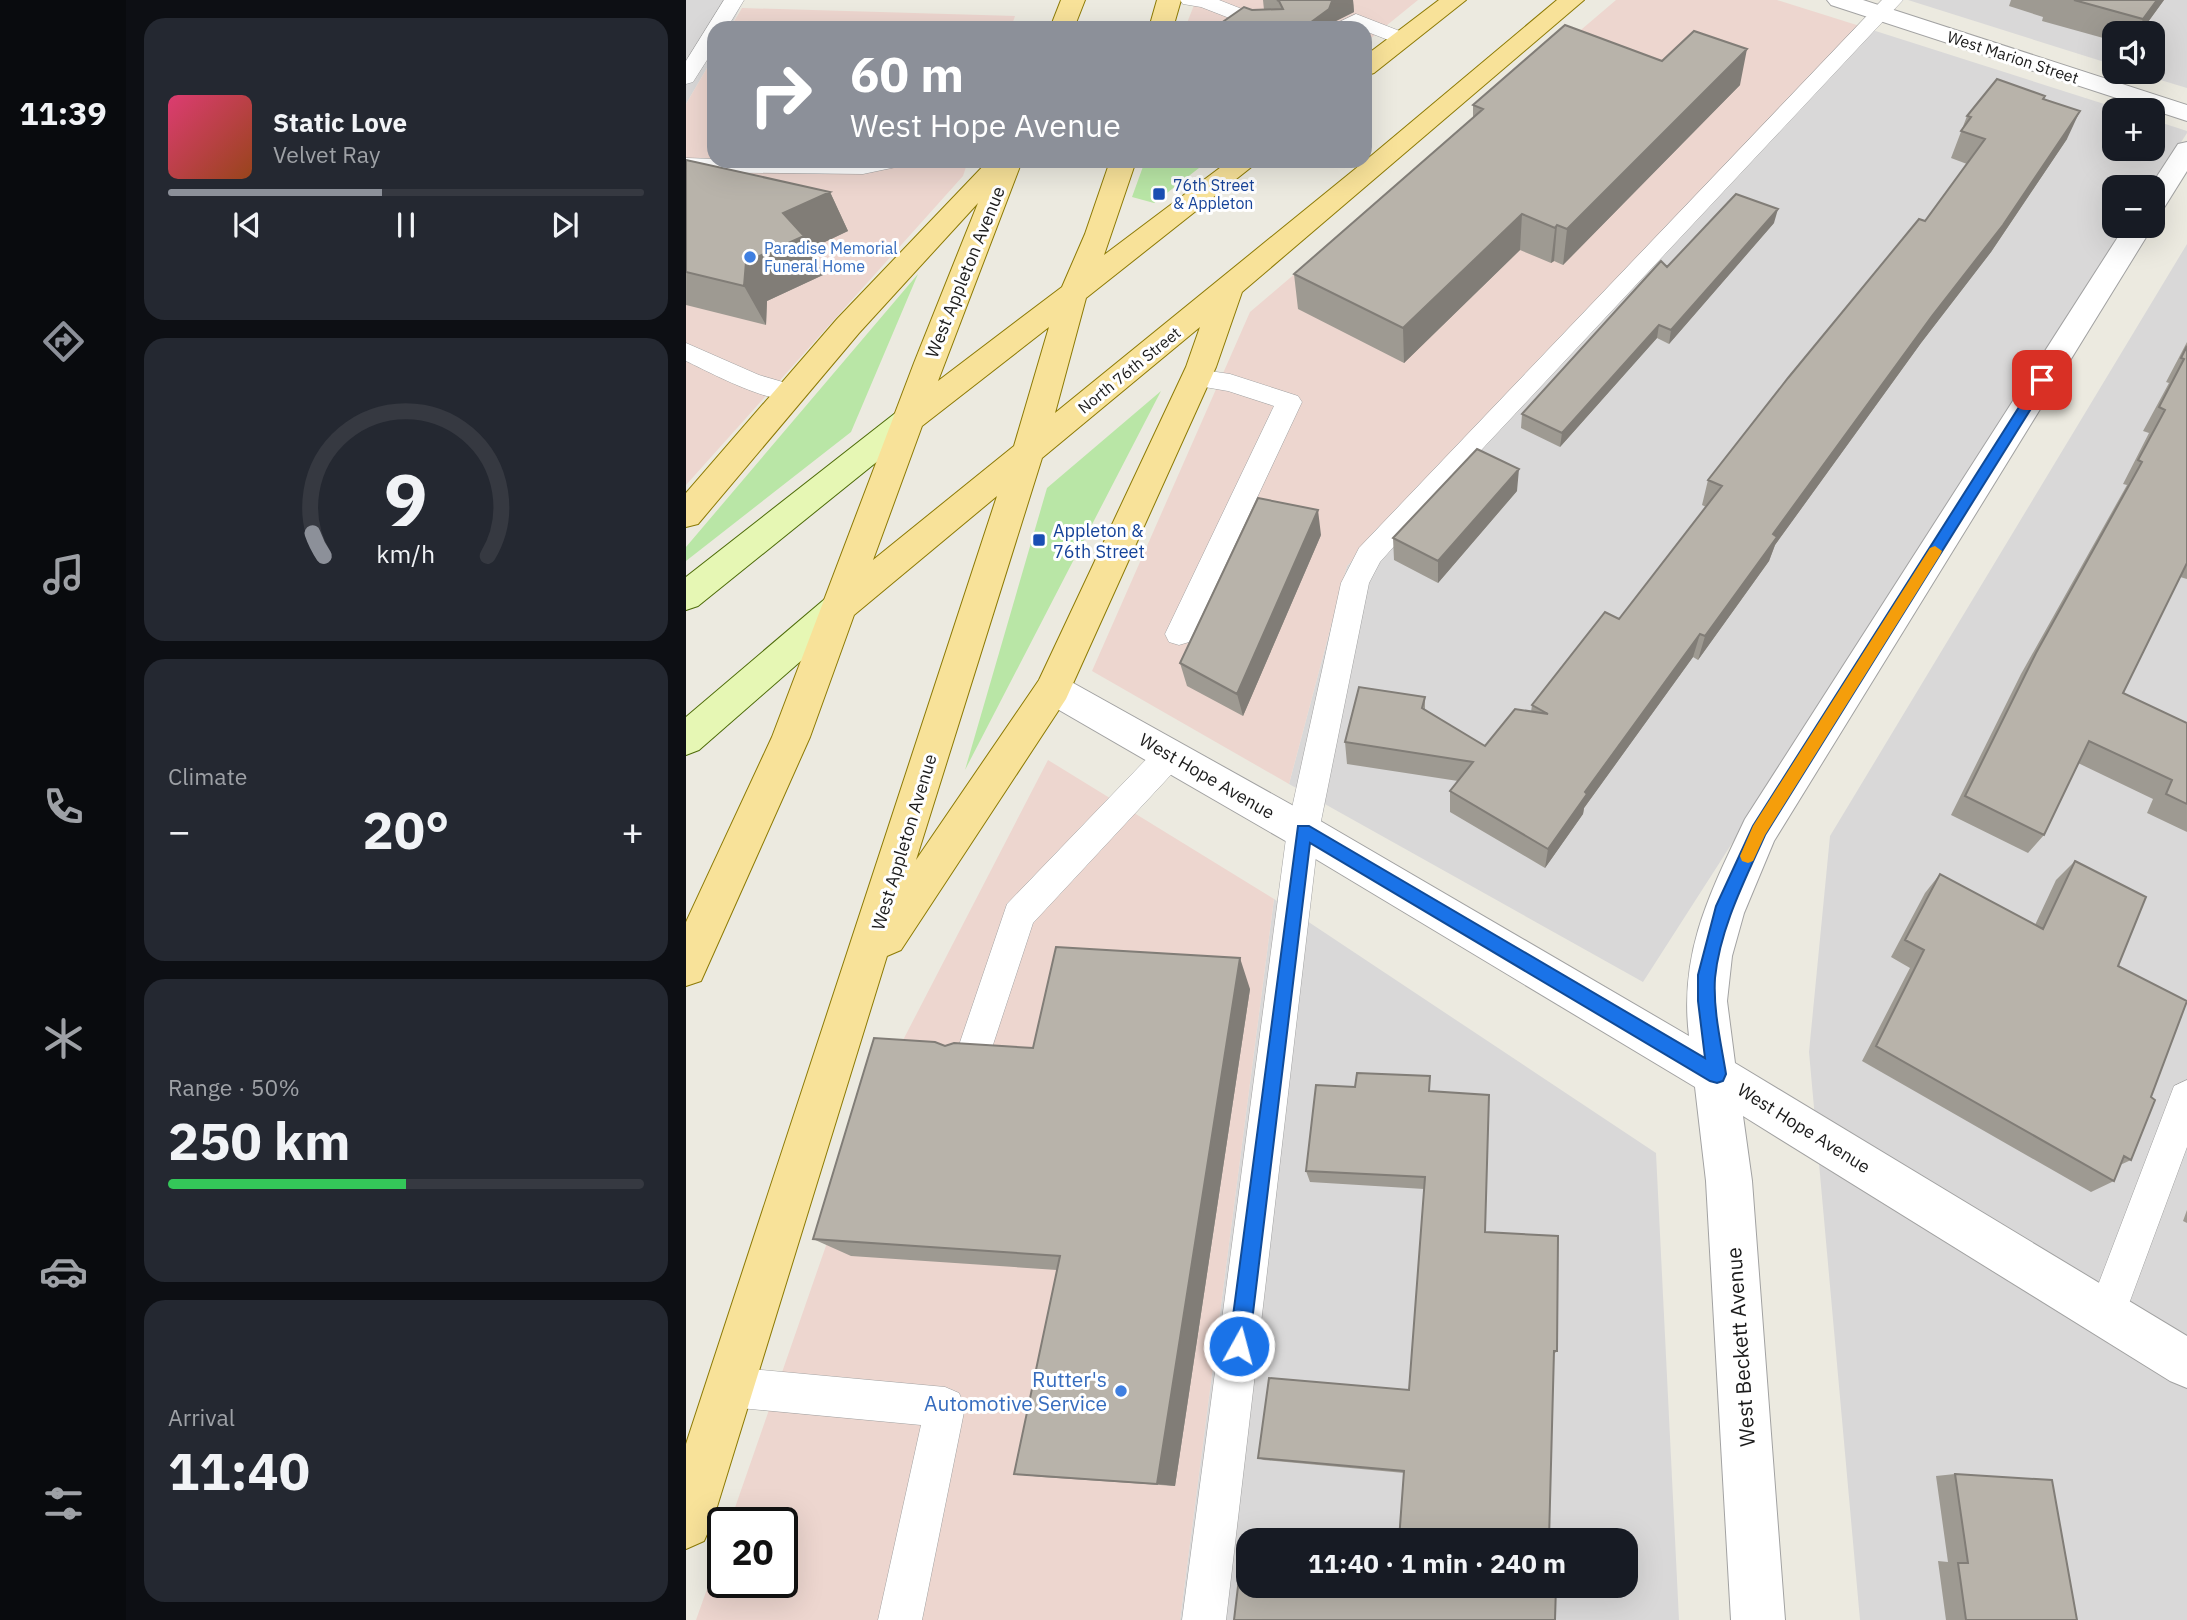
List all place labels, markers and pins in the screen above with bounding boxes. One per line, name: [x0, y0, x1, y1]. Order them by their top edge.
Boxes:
place label: 76th Street & Appleton: [1173, 175, 1255, 213]
marker: 76th Street & Appleton: [1151, 186, 1167, 202]
place label: Paradise Memorial Funeral Home: [764, 238, 898, 276]
marker: Paradise Memorial Funeral Home: [742, 249, 758, 265]
pin: [2012, 350, 2072, 410]
place label: Appleton & 76th Street: [1053, 519, 1145, 563]
marker: Appleton & 76th Street: [1031, 532, 1047, 548]
place label: Rutter's Automotive Service: [924, 1365, 1107, 1417]
marker: Rutter's Automotive Service: [1113, 1383, 1129, 1399]

